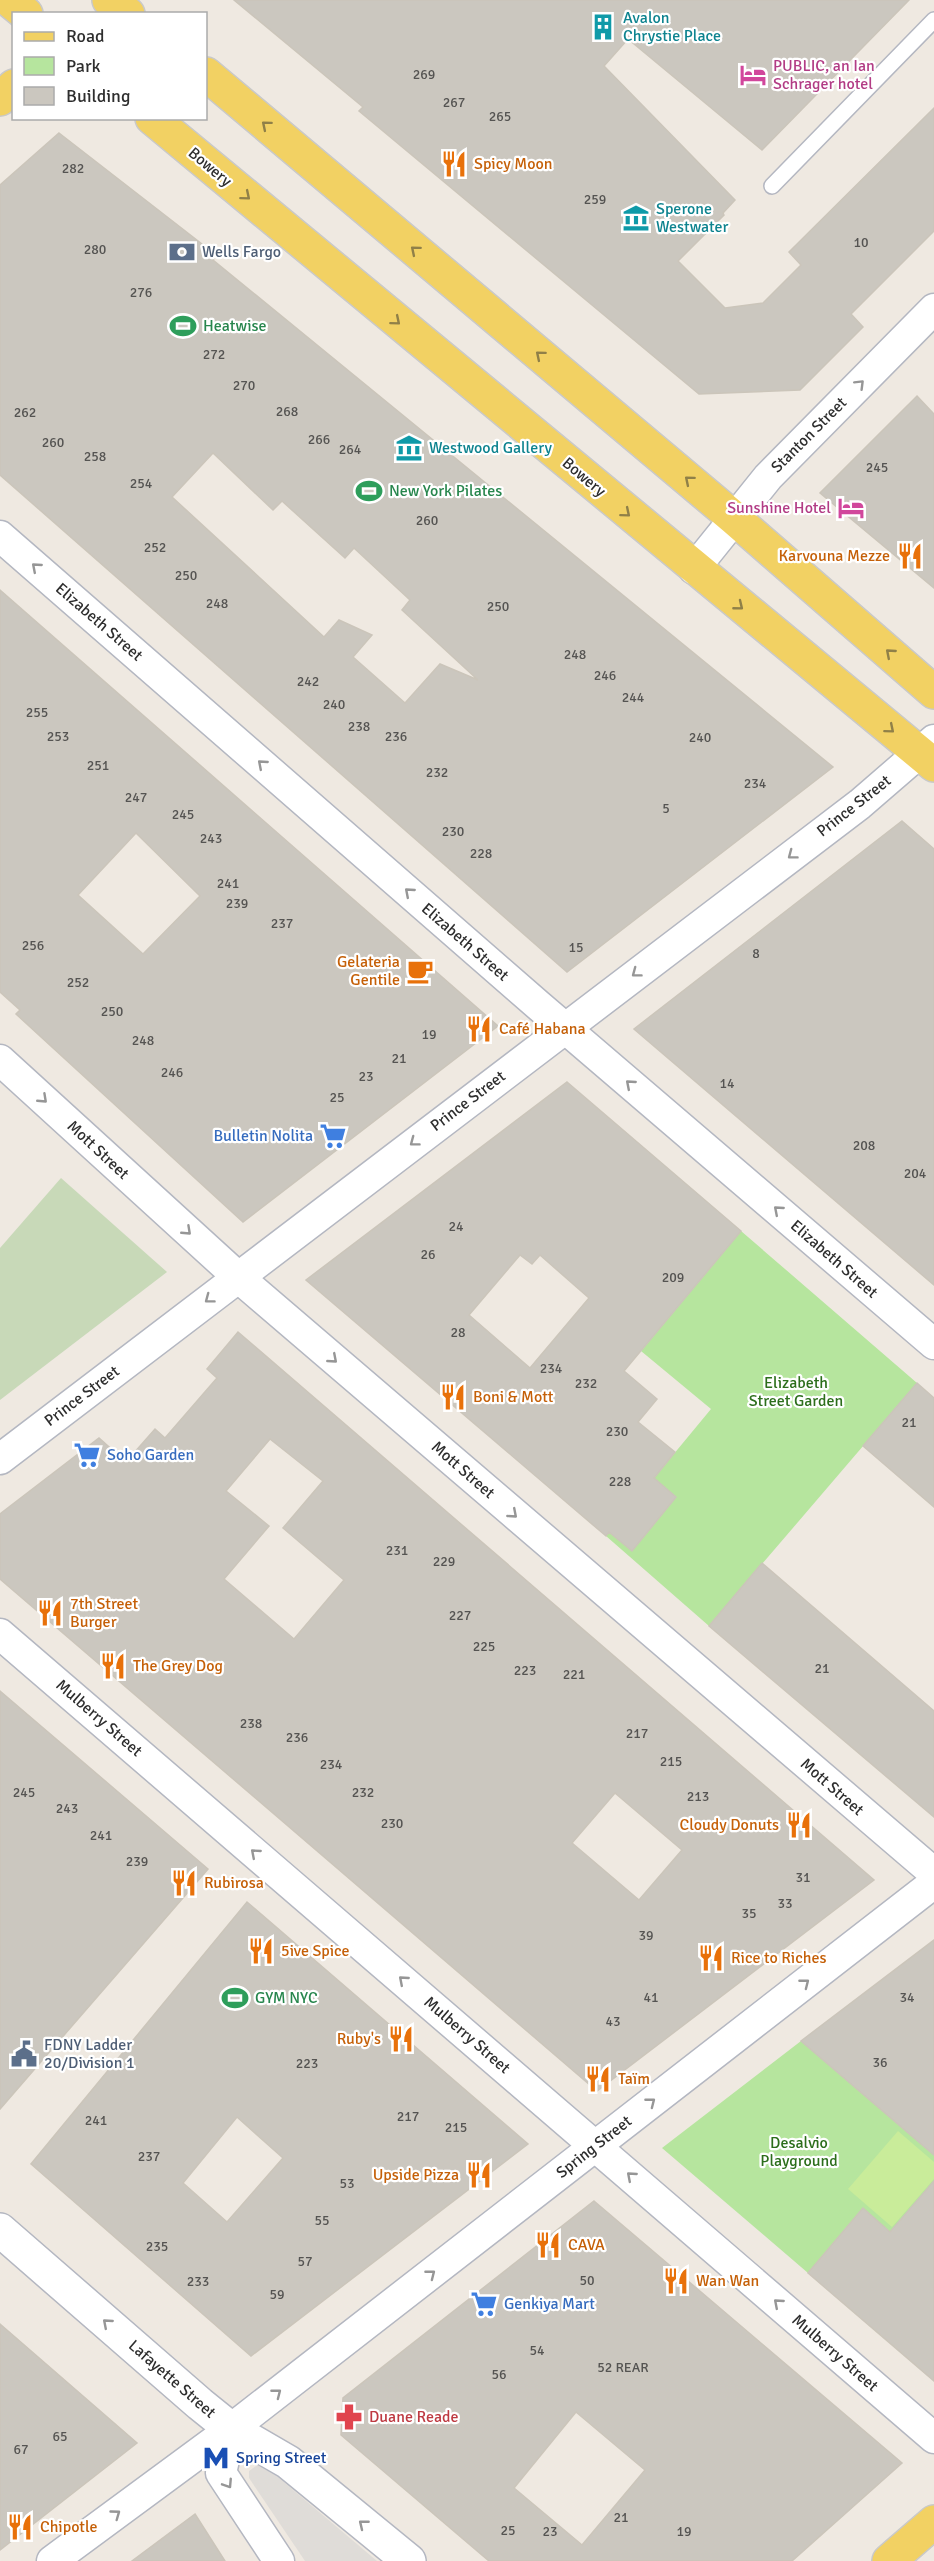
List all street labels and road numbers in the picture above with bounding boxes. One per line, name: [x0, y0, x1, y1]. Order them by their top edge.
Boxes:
street label: Bowery: [184, 143, 236, 191]
street label: Stanton Street: [767, 393, 851, 477]
street label: Bowery: [558, 453, 610, 501]
street label: Elizabeth Street: [51, 579, 147, 666]
street label: Prince Street: [813, 771, 895, 841]
street label: Elizabeth Street: [417, 899, 513, 986]
street label: Prince Street: [427, 1066, 510, 1136]
street label: Mott Street: [63, 1116, 133, 1184]
street label: Elizabeth Street: [786, 1216, 882, 1303]
street label: Prince Street: [41, 1361, 124, 1431]
street label: Mott Street: [427, 1437, 499, 1503]
street label: Mulberry Street: [52, 1675, 146, 1761]
street label: Mott Street: [796, 1754, 868, 1820]
street label: Mulberry Street: [420, 1992, 514, 2078]
street label: Spring Street: [552, 2111, 636, 2183]
street label: Mulberry Street: [788, 2310, 882, 2396]
street label: Lafayette Street: [124, 2336, 220, 2423]

